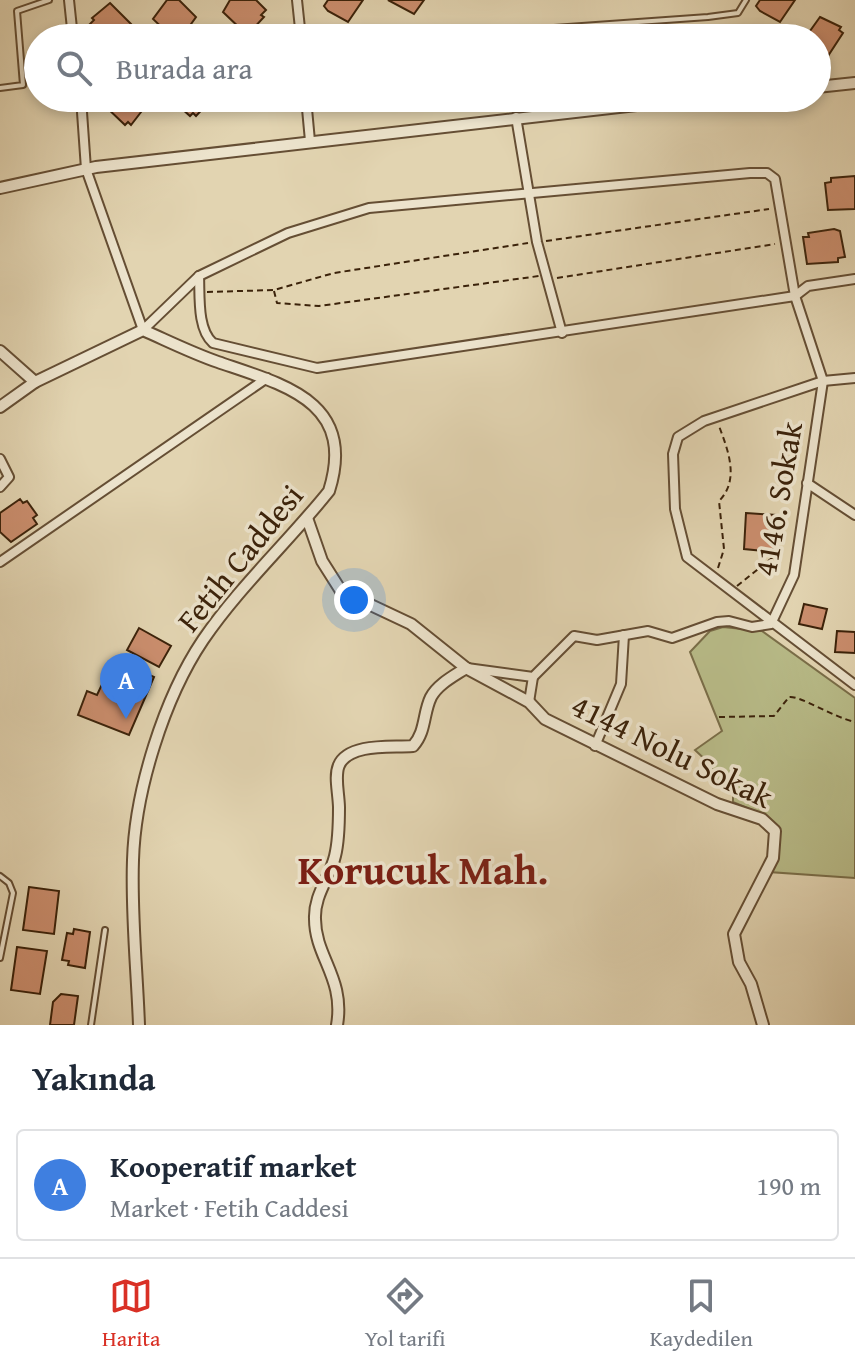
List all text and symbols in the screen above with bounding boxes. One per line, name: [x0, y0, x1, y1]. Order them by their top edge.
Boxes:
search box: [24, 24, 831, 112]
icon: search: [52, 46, 96, 90]
text: Burada ara: [116, 46, 253, 90]
street label: 4146. Sokak: [741, 417, 814, 580]
street label: Fetih Caddesi: [165, 474, 314, 642]
your location: [334, 580, 374, 620]
pin: A: [100, 653, 152, 719]
street label: 4144 Nolu Sokak: [564, 681, 782, 820]
district label: Korucuk Mah.: [298, 840, 548, 899]
text: Yakında: [32, 1053, 155, 1102]
text: Kooperatif market: [110, 1144, 357, 1188]
text: A: [52, 1166, 68, 1205]
text: 190 m: [756, 1166, 821, 1205]
text: Market · Fetih Caddesi: [110, 1188, 349, 1227]
tab: Harita: [102, 1274, 161, 1354]
tab: Yol tarifi: [365, 1274, 446, 1354]
tab: Kaydedilen: [650, 1274, 753, 1354]

